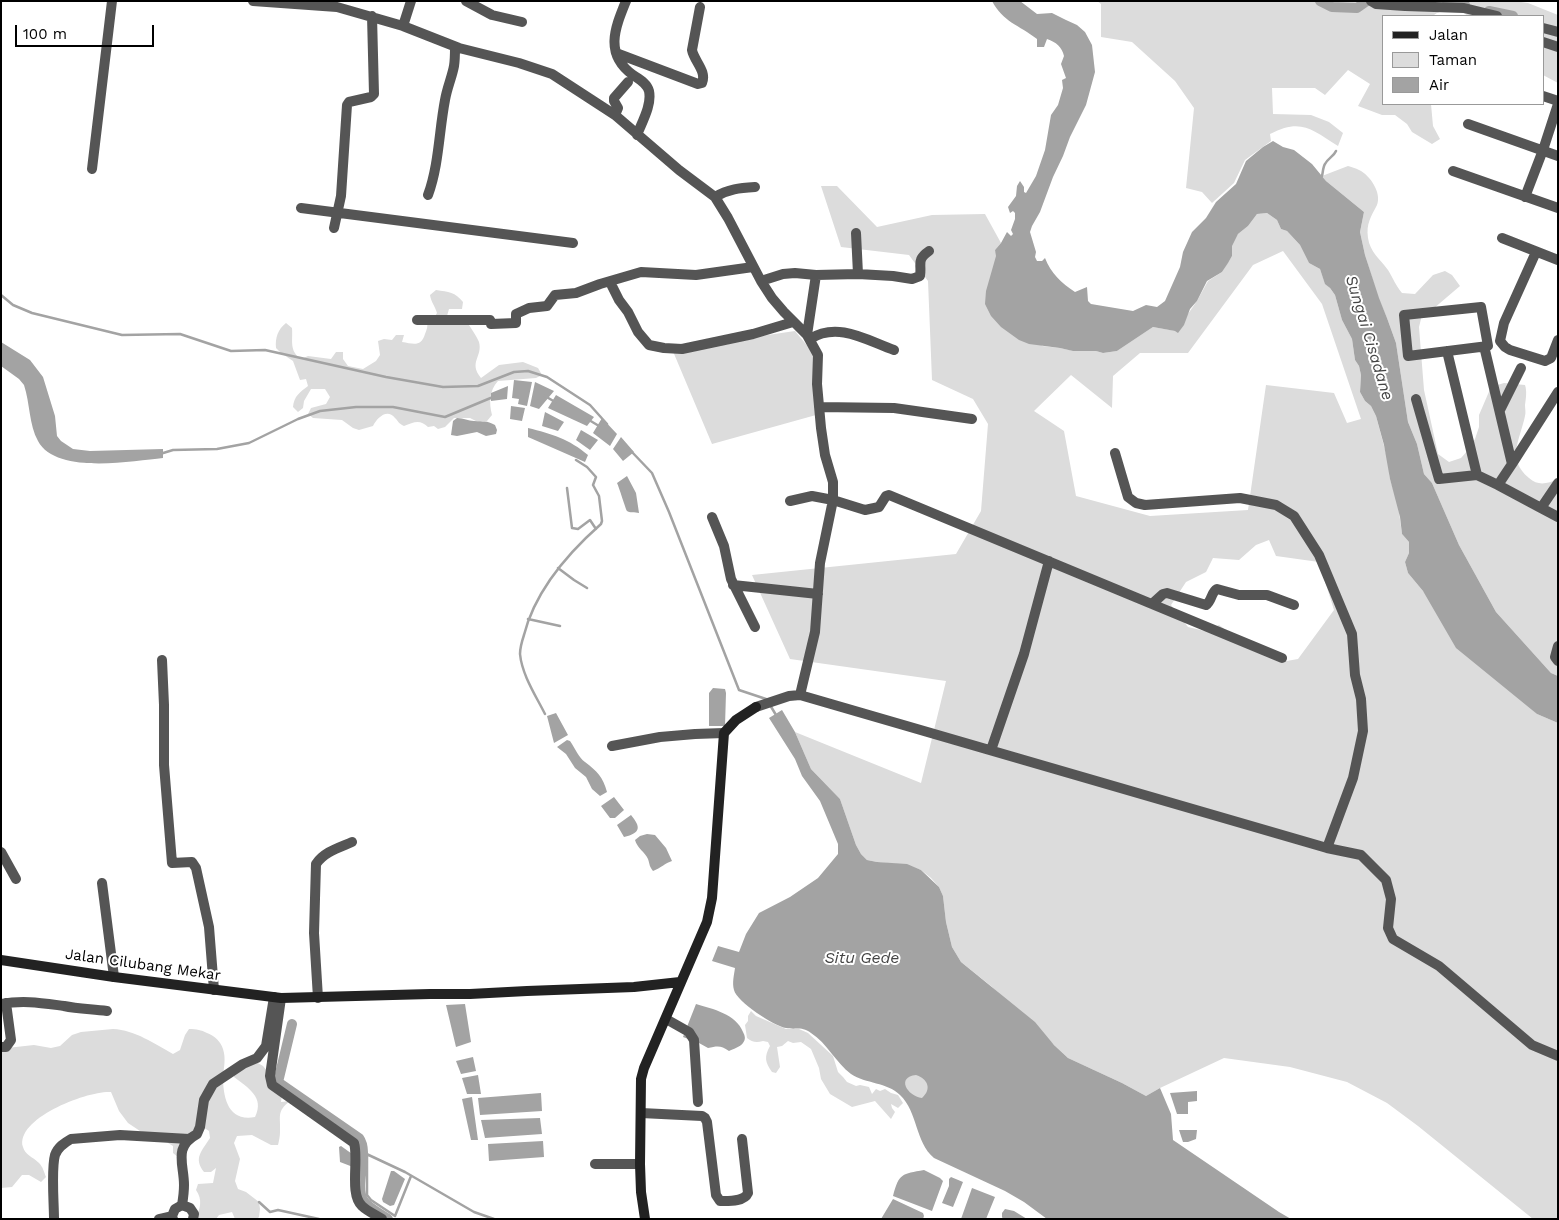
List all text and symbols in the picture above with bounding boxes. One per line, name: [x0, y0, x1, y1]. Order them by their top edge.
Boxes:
scale bar: [18, 15, 156, 47]
legend: [1382, 15, 1544, 105]
text: 100 m: [23, 25, 67, 43]
text: Jalan: [1429, 26, 1468, 44]
text: Taman: [1429, 51, 1477, 69]
text: Air: [1429, 76, 1449, 94]
water label: Sungai Cisadane: [1341, 273, 1397, 403]
street label: Jalan Cilubang Mekar: [64, 945, 222, 985]
water label: Situ Gede: [824, 948, 900, 968]

